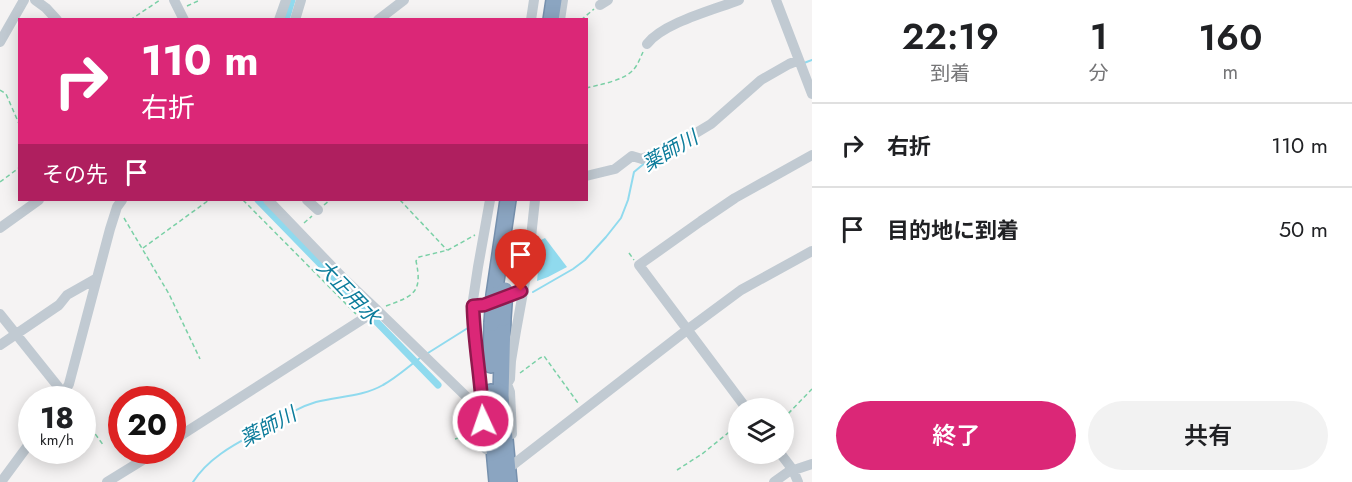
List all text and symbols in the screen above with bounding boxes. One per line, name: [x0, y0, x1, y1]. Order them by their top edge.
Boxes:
text: 22:19: [902, 10, 999, 62]
text: 1: [1090, 10, 1108, 62]
text: 160: [1198, 11, 1262, 63]
text: 110 m: [141, 30, 259, 91]
icon: right: [42, 42, 120, 120]
text: m: [1223, 58, 1238, 87]
text: 到着: [930, 59, 970, 88]
text: 分: [1089, 59, 1109, 88]
text: 右折: [141, 88, 195, 127]
water label: 薬師川: [637, 122, 705, 179]
icon: right: [836, 129, 869, 162]
text: 110 m: [1271, 129, 1328, 161]
text: 右折: [887, 130, 931, 162]
icon: arrive: [120, 156, 153, 189]
text: その先: [42, 158, 108, 190]
icon: arrive: [836, 213, 869, 246]
text: 50 m: [1279, 213, 1328, 245]
text: 目的地に到着: [887, 214, 1019, 246]
pin: [495, 229, 546, 291]
icon: arrive: [504, 238, 537, 271]
water label: 大正用水: [310, 253, 388, 332]
speed limit sign: 20: [108, 386, 186, 464]
position arrow: [451, 389, 515, 453]
text: 18: [40, 396, 74, 439]
map controls: [728, 398, 794, 464]
button: layers: [728, 398, 794, 464]
water label: 薬師川: [235, 399, 303, 454]
button: 終了: [836, 401, 1076, 470]
button: 共有: [1088, 401, 1328, 470]
text: km/h: [40, 429, 74, 451]

